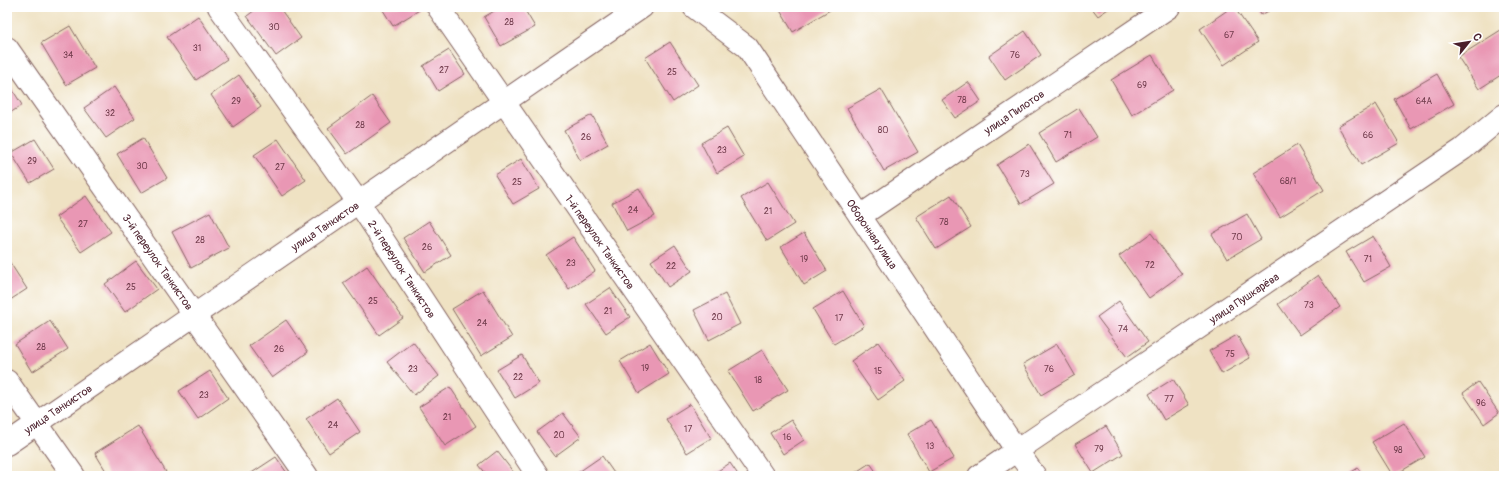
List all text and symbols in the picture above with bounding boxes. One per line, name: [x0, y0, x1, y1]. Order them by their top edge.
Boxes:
house number: 28: [504, 17, 514, 28]
house number: 30: [268, 22, 280, 33]
north arrow: [1449, 22, 1489, 62]
house number: 67: [1224, 30, 1234, 41]
text: С: [1470, 31, 1485, 44]
house number: 31: [193, 43, 201, 54]
house number: 34: [63, 50, 74, 61]
house number: 76: [1010, 50, 1020, 61]
house number: 27: [439, 65, 449, 76]
house number: 25: [667, 67, 677, 78]
house number: 69: [1137, 80, 1147, 91]
street label: улица Пилотов: [981, 88, 1047, 138]
house number: 78: [957, 95, 967, 106]
house number: 29: [231, 96, 241, 107]
house number: 64А: [1416, 96, 1432, 107]
house number: 32: [105, 108, 115, 119]
house number: 28: [355, 120, 365, 131]
house number: 80: [878, 125, 888, 136]
house number: 71: [1064, 130, 1072, 141]
house number: 66: [1363, 130, 1373, 141]
house number: 26: [581, 132, 591, 143]
house number: 23: [717, 145, 727, 156]
house number: 29: [27, 156, 37, 167]
house number: 30: [136, 161, 148, 172]
house number: 27: [275, 162, 285, 173]
house number: 73: [1020, 169, 1030, 180]
house number: 68/1: [1280, 176, 1296, 187]
house number: 25: [512, 177, 522, 188]
street label: 1-й переулок Танкистов: [562, 193, 637, 292]
street label: Оборонная улица: [843, 197, 900, 272]
street label: улица Танкистов: [288, 199, 362, 255]
house number: 24: [628, 205, 639, 216]
house number: 21: [764, 206, 772, 217]
street label: 3-й переулок Танкистов: [120, 212, 196, 313]
house number: 78: [939, 217, 949, 228]
street label: 2-й переулок Танкистов: [365, 218, 438, 321]
house number: 27: [78, 219, 88, 230]
house number: 70: [1232, 232, 1242, 243]
house number: 28: [195, 235, 205, 246]
house number: 26: [422, 242, 432, 253]
house number: 19: [800, 254, 808, 265]
house number: 71: [1364, 254, 1372, 265]
house number: 23: [566, 258, 576, 269]
house number: 72: [1145, 260, 1155, 271]
house number: 22: [666, 261, 676, 272]
street label: улица Пушкарёва: [1206, 270, 1282, 327]
house number: 25: [126, 282, 136, 293]
house number: 25: [368, 296, 378, 307]
house number: 73: [1304, 300, 1314, 311]
house number: 21: [604, 306, 612, 317]
house number: 20: [711, 312, 723, 323]
house number: 17: [835, 313, 843, 324]
house number: 24: [477, 318, 488, 329]
house number: 74: [1118, 324, 1129, 335]
house number: 28: [36, 342, 46, 353]
house number: 26: [274, 344, 284, 355]
house number: 75: [1225, 349, 1235, 360]
house number: 19: [641, 363, 649, 374]
house number: 23: [408, 364, 418, 375]
house number: 76: [1044, 364, 1054, 375]
house number: 15: [874, 366, 882, 377]
house number: 22: [513, 372, 523, 383]
house number: 18: [754, 375, 762, 386]
street label: улица Танкистов: [21, 382, 95, 438]
house number: 23: [199, 390, 209, 401]
house number: 77: [1164, 394, 1174, 405]
house number: 96: [1476, 398, 1486, 409]
house number: 21: [443, 412, 451, 423]
house number: 24: [328, 420, 339, 431]
house number: 17: [684, 424, 692, 435]
house number: 20: [553, 430, 565, 441]
house number: 16: [783, 432, 791, 443]
house number: 13: [926, 441, 934, 452]
house number: 79: [1094, 444, 1104, 455]
house number: 98: [1393, 445, 1403, 456]

